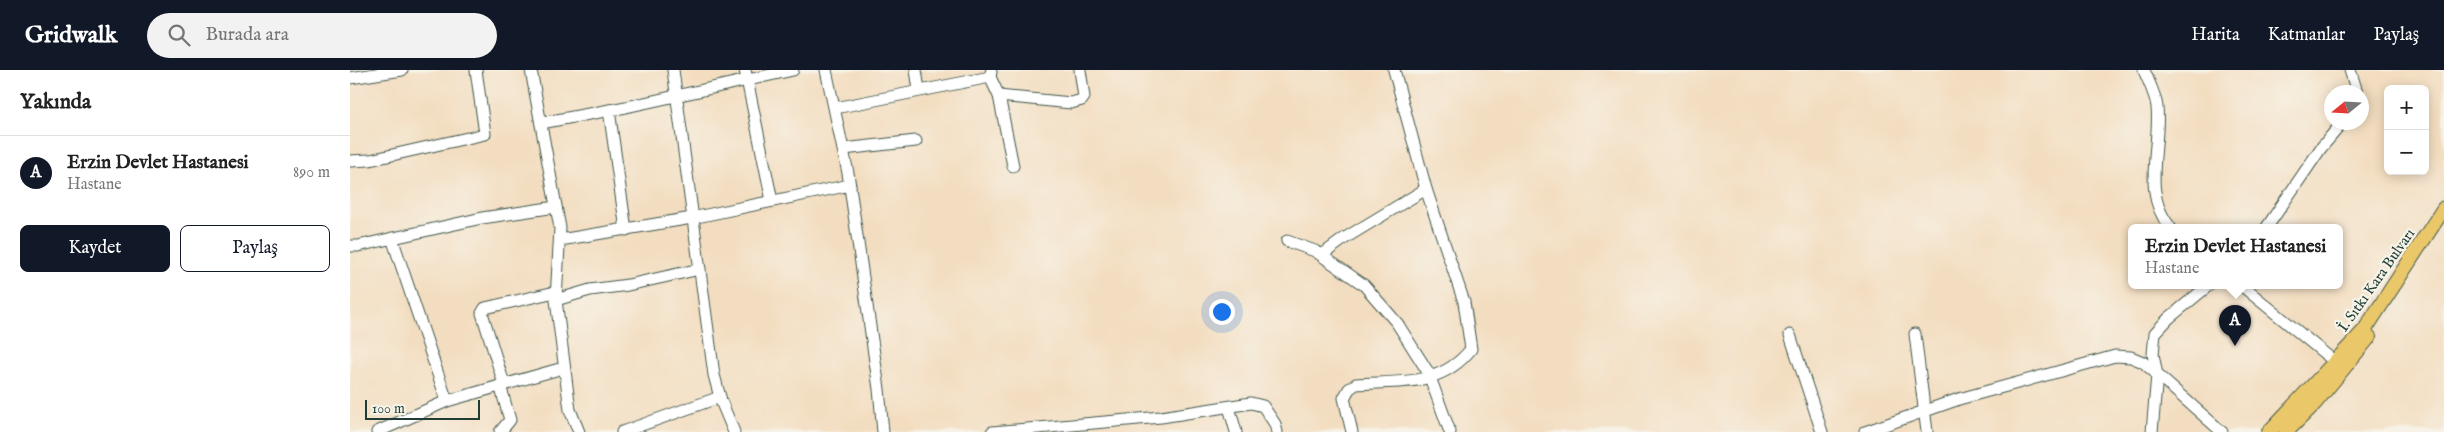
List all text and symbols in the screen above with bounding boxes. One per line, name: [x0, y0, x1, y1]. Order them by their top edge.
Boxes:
search box: [147, 13, 497, 58]
text: Gridwalk: [25, 20, 117, 51]
icon: search: [165, 21, 193, 49]
text: Burada ara: [205, 23, 289, 47]
text: Harita: [2191, 24, 2240, 47]
text: Katmanlar: [2268, 24, 2345, 47]
text: Paylaş: [2373, 24, 2419, 47]
north arrow: [2324, 85, 2369, 130]
map controls: [2384, 85, 2429, 175]
button: +: [2384, 85, 2429, 130]
text: Yakında: [20, 89, 91, 116]
button: −: [2384, 130, 2429, 175]
text: Erzin Devlet Hastanesi: [67, 151, 249, 175]
text: A: [31, 163, 41, 183]
text: 890 m: [293, 163, 330, 183]
text: Hastane: [67, 175, 122, 195]
popup: [2128, 224, 2343, 289]
button: Kaydet: [20, 225, 170, 272]
button: Paylaş: [180, 225, 330, 272]
street label: İ. Sıtkı Kara Bulvarı: [2334, 225, 2419, 336]
text: Erzin Devlet Hastanesi: [2145, 235, 2326, 259]
text: Hastane: [2145, 259, 2199, 279]
your location: [1209, 299, 1235, 325]
pin: A: [2219, 305, 2251, 346]
scale bar: [365, 397, 480, 420]
text: 100 m: [372, 400, 405, 418]

